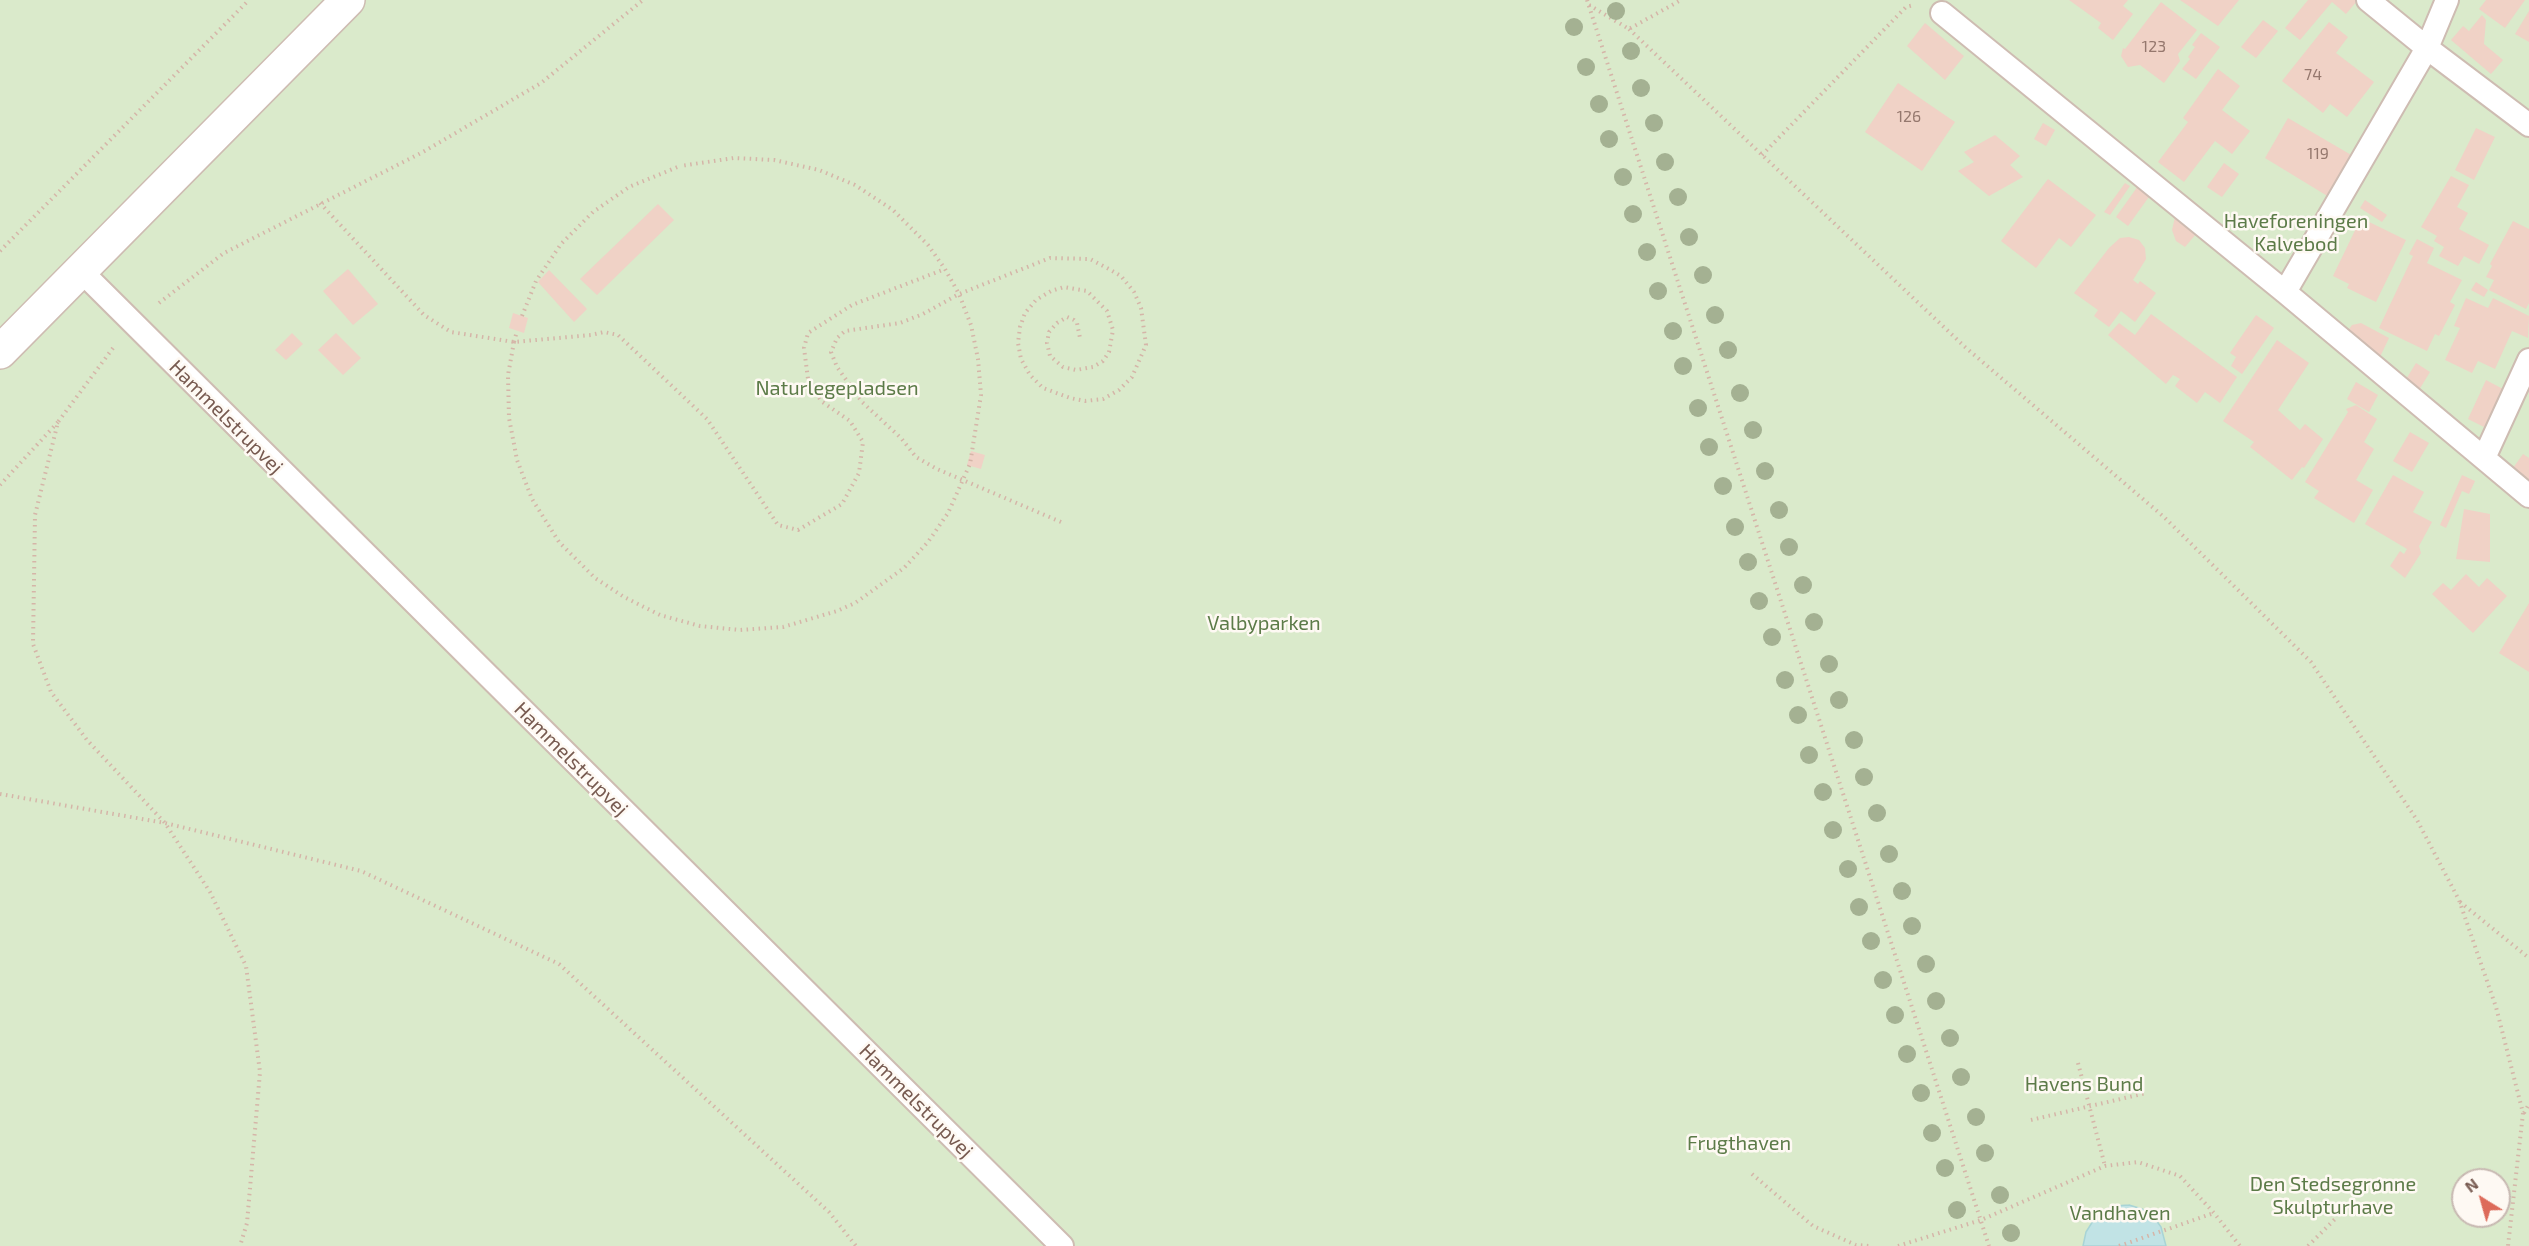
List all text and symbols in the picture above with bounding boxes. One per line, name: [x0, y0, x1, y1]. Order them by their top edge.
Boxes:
house number: 123: [2142, 37, 2166, 57]
house number: 74: [2304, 65, 2322, 85]
house number: 126: [1897, 107, 1921, 127]
house number: 119: [2307, 144, 2329, 164]
park label: Haveforeningen Kalvebod: [2224, 209, 2368, 256]
street label: Hammelstrupvej: [164, 355, 288, 479]
park label: Naturlegepladsen: [755, 376, 919, 400]
park label: Valbyparken: [1207, 611, 1321, 635]
street label: Hammelstrupvej: [509, 697, 633, 821]
street label: Hammelstrupvej: [854, 1039, 978, 1163]
park label: Havens Bund: [2025, 1072, 2143, 1096]
park label: Frugthaven: [1687, 1131, 1791, 1155]
north arrow: [2451, 1168, 2511, 1228]
park label: Den Stedsegrønne Skulpturhave: [2250, 1172, 2416, 1219]
text: N: [2461, 1174, 2481, 1196]
park label: Vandhaven: [2069, 1201, 2171, 1225]

